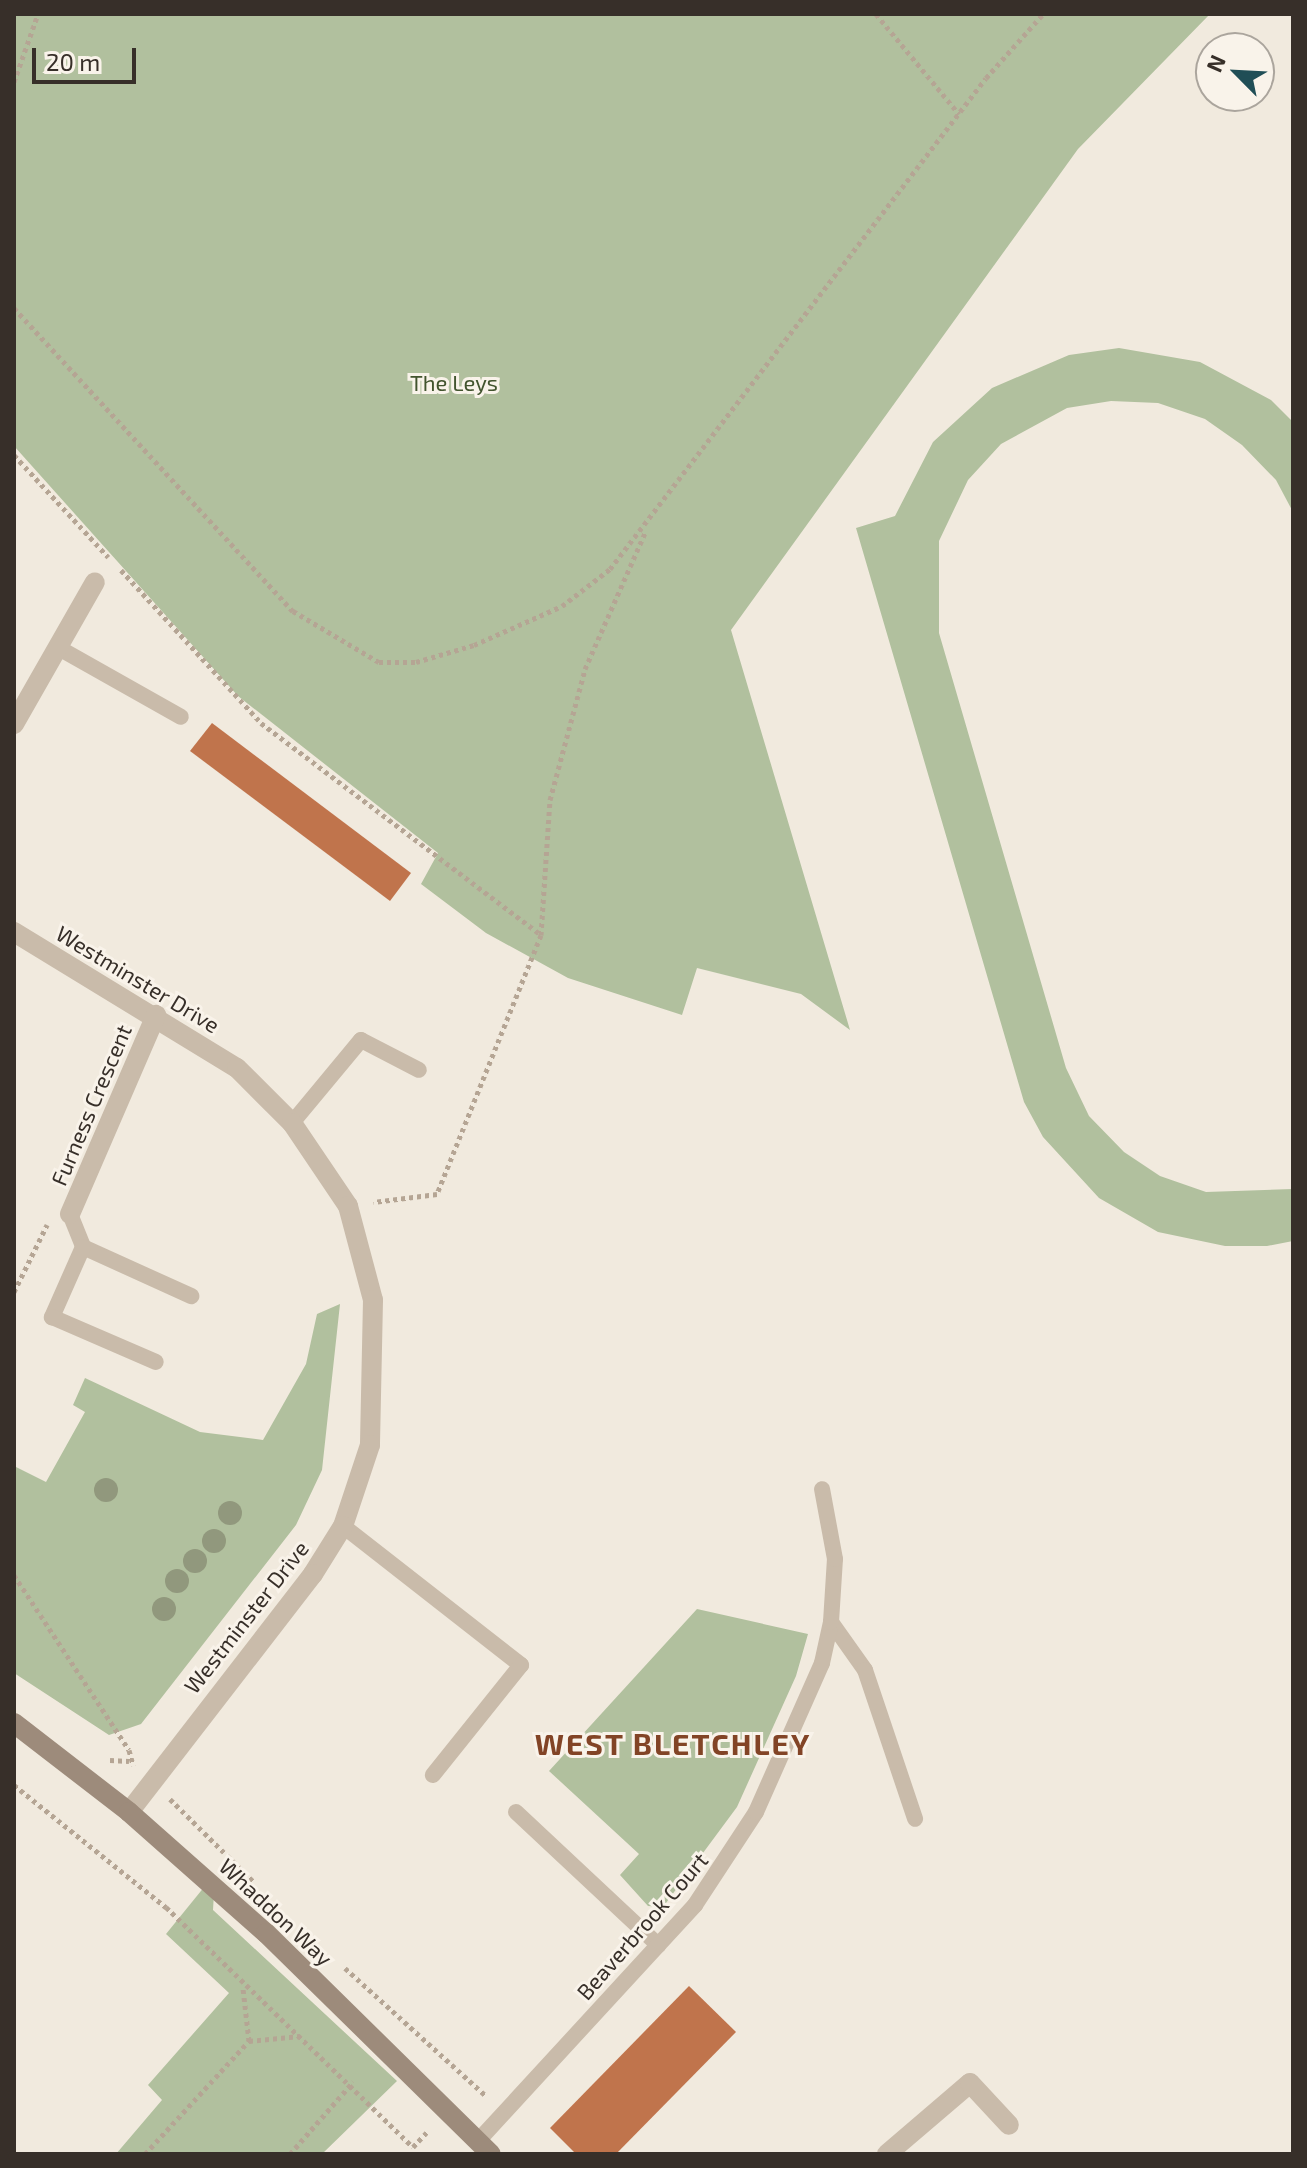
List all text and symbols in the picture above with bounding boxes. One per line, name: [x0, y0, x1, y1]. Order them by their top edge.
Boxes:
scale bar: [36, 32, 140, 82]
north arrow: [1195, 32, 1275, 112]
text: 20 m: [46, 47, 100, 76]
text: N: [1200, 51, 1230, 76]
park label: The Leys: [410, 370, 498, 396]
street label: Westminster Drive: [51, 920, 225, 1038]
street label: Furness Crescent: [45, 1021, 137, 1189]
street label: Westminster Drive: [178, 1535, 314, 1699]
district label: WEST BLETCHLEY: [534, 1725, 812, 1761]
street label: Beaverbrook Court: [571, 1847, 713, 2005]
street label: Whaddon Way: [214, 1853, 338, 1971]

